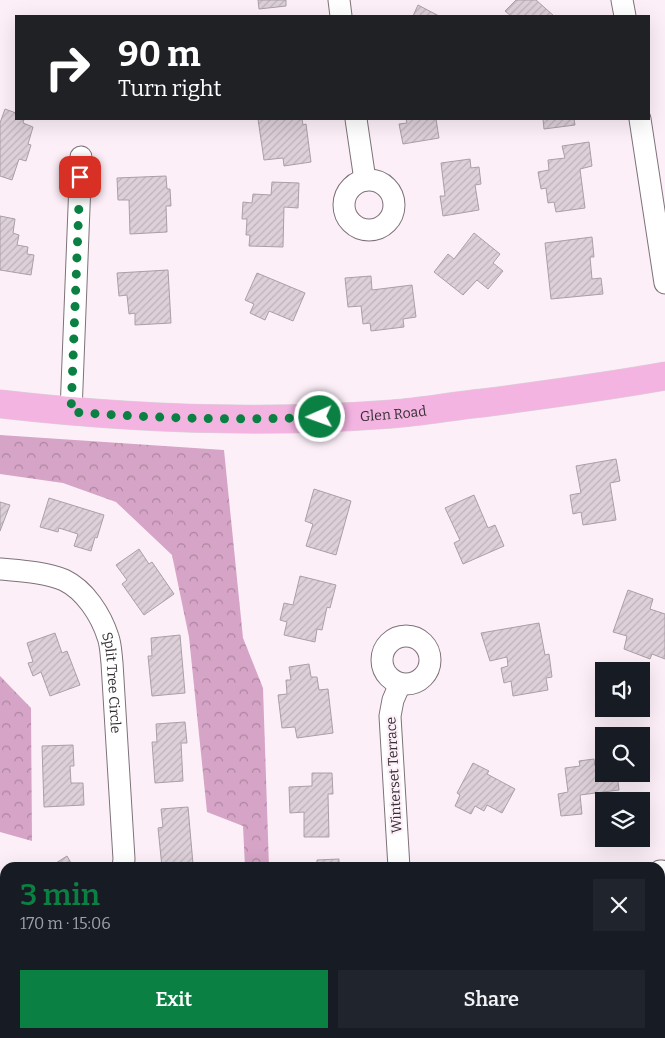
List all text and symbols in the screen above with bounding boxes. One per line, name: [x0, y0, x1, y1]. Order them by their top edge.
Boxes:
text: 90 m: [118, 33, 201, 75]
icon: right: [35, 35, 100, 100]
text: Turn right: [118, 75, 221, 102]
pin: [59, 156, 101, 198]
icon: arrive: [66, 163, 94, 191]
position arrow: [293, 390, 345, 442]
street label: Glen Road: [360, 402, 427, 425]
street label: Split Tree Circle: [98, 630, 125, 734]
map controls: [595, 662, 650, 847]
button: sound: [595, 662, 650, 717]
street label: Winterset Terrace: [382, 716, 406, 834]
button: search: [595, 727, 650, 782]
button: layers: [595, 792, 650, 847]
text: 3 min: [20, 877, 100, 913]
button: close: [593, 879, 645, 931]
text: 170 m · 15:06: [20, 914, 111, 933]
button: Exit: [20, 970, 328, 1028]
button: Share: [338, 970, 645, 1028]

